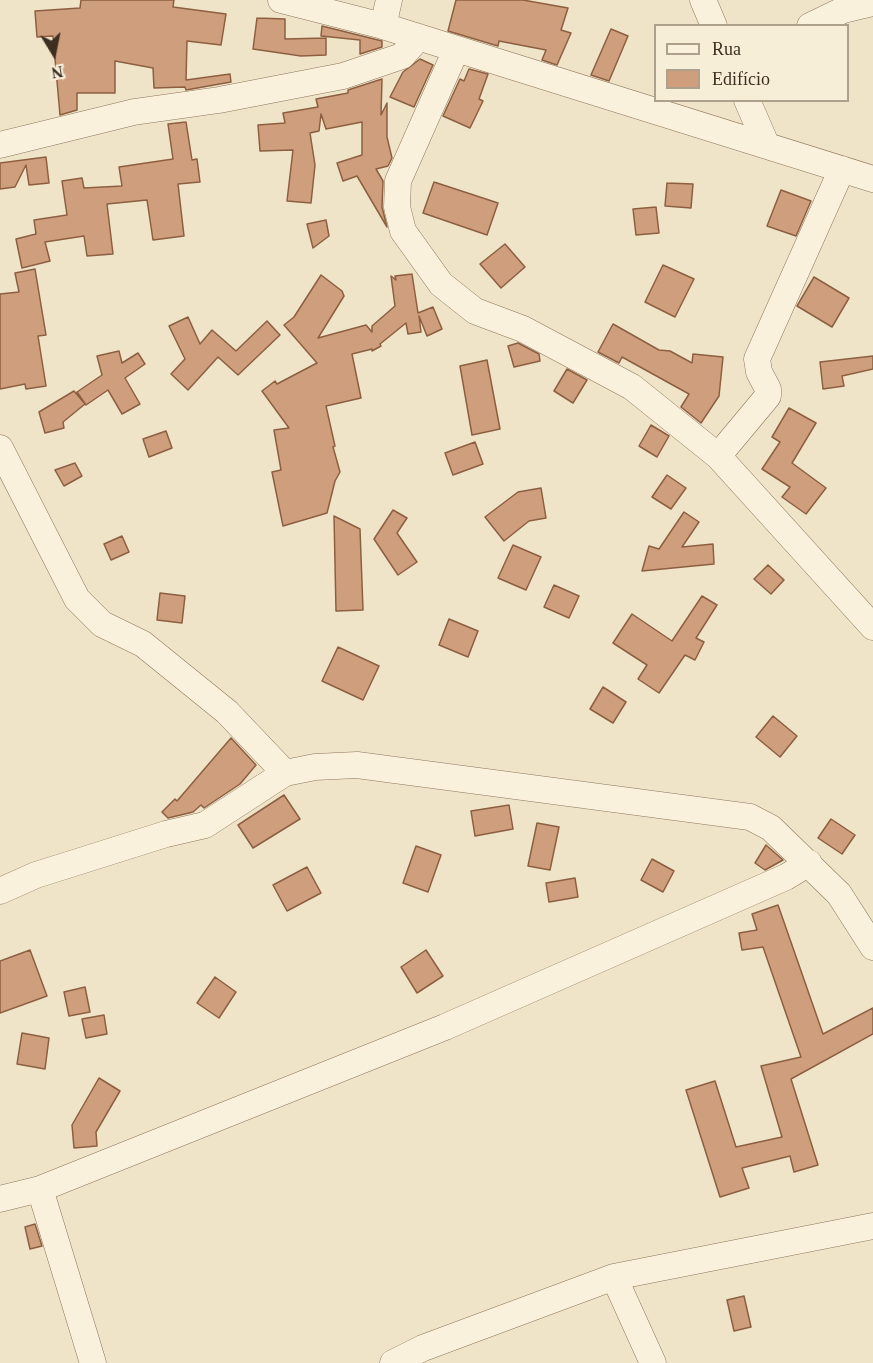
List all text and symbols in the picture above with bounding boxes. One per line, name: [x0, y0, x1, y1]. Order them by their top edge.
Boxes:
north arrow: [24, 24, 84, 84]
legend: [654, 24, 849, 102]
text: Rua: [712, 39, 741, 59]
text: N: [50, 63, 64, 82]
text: Edifício: [712, 69, 770, 89]

